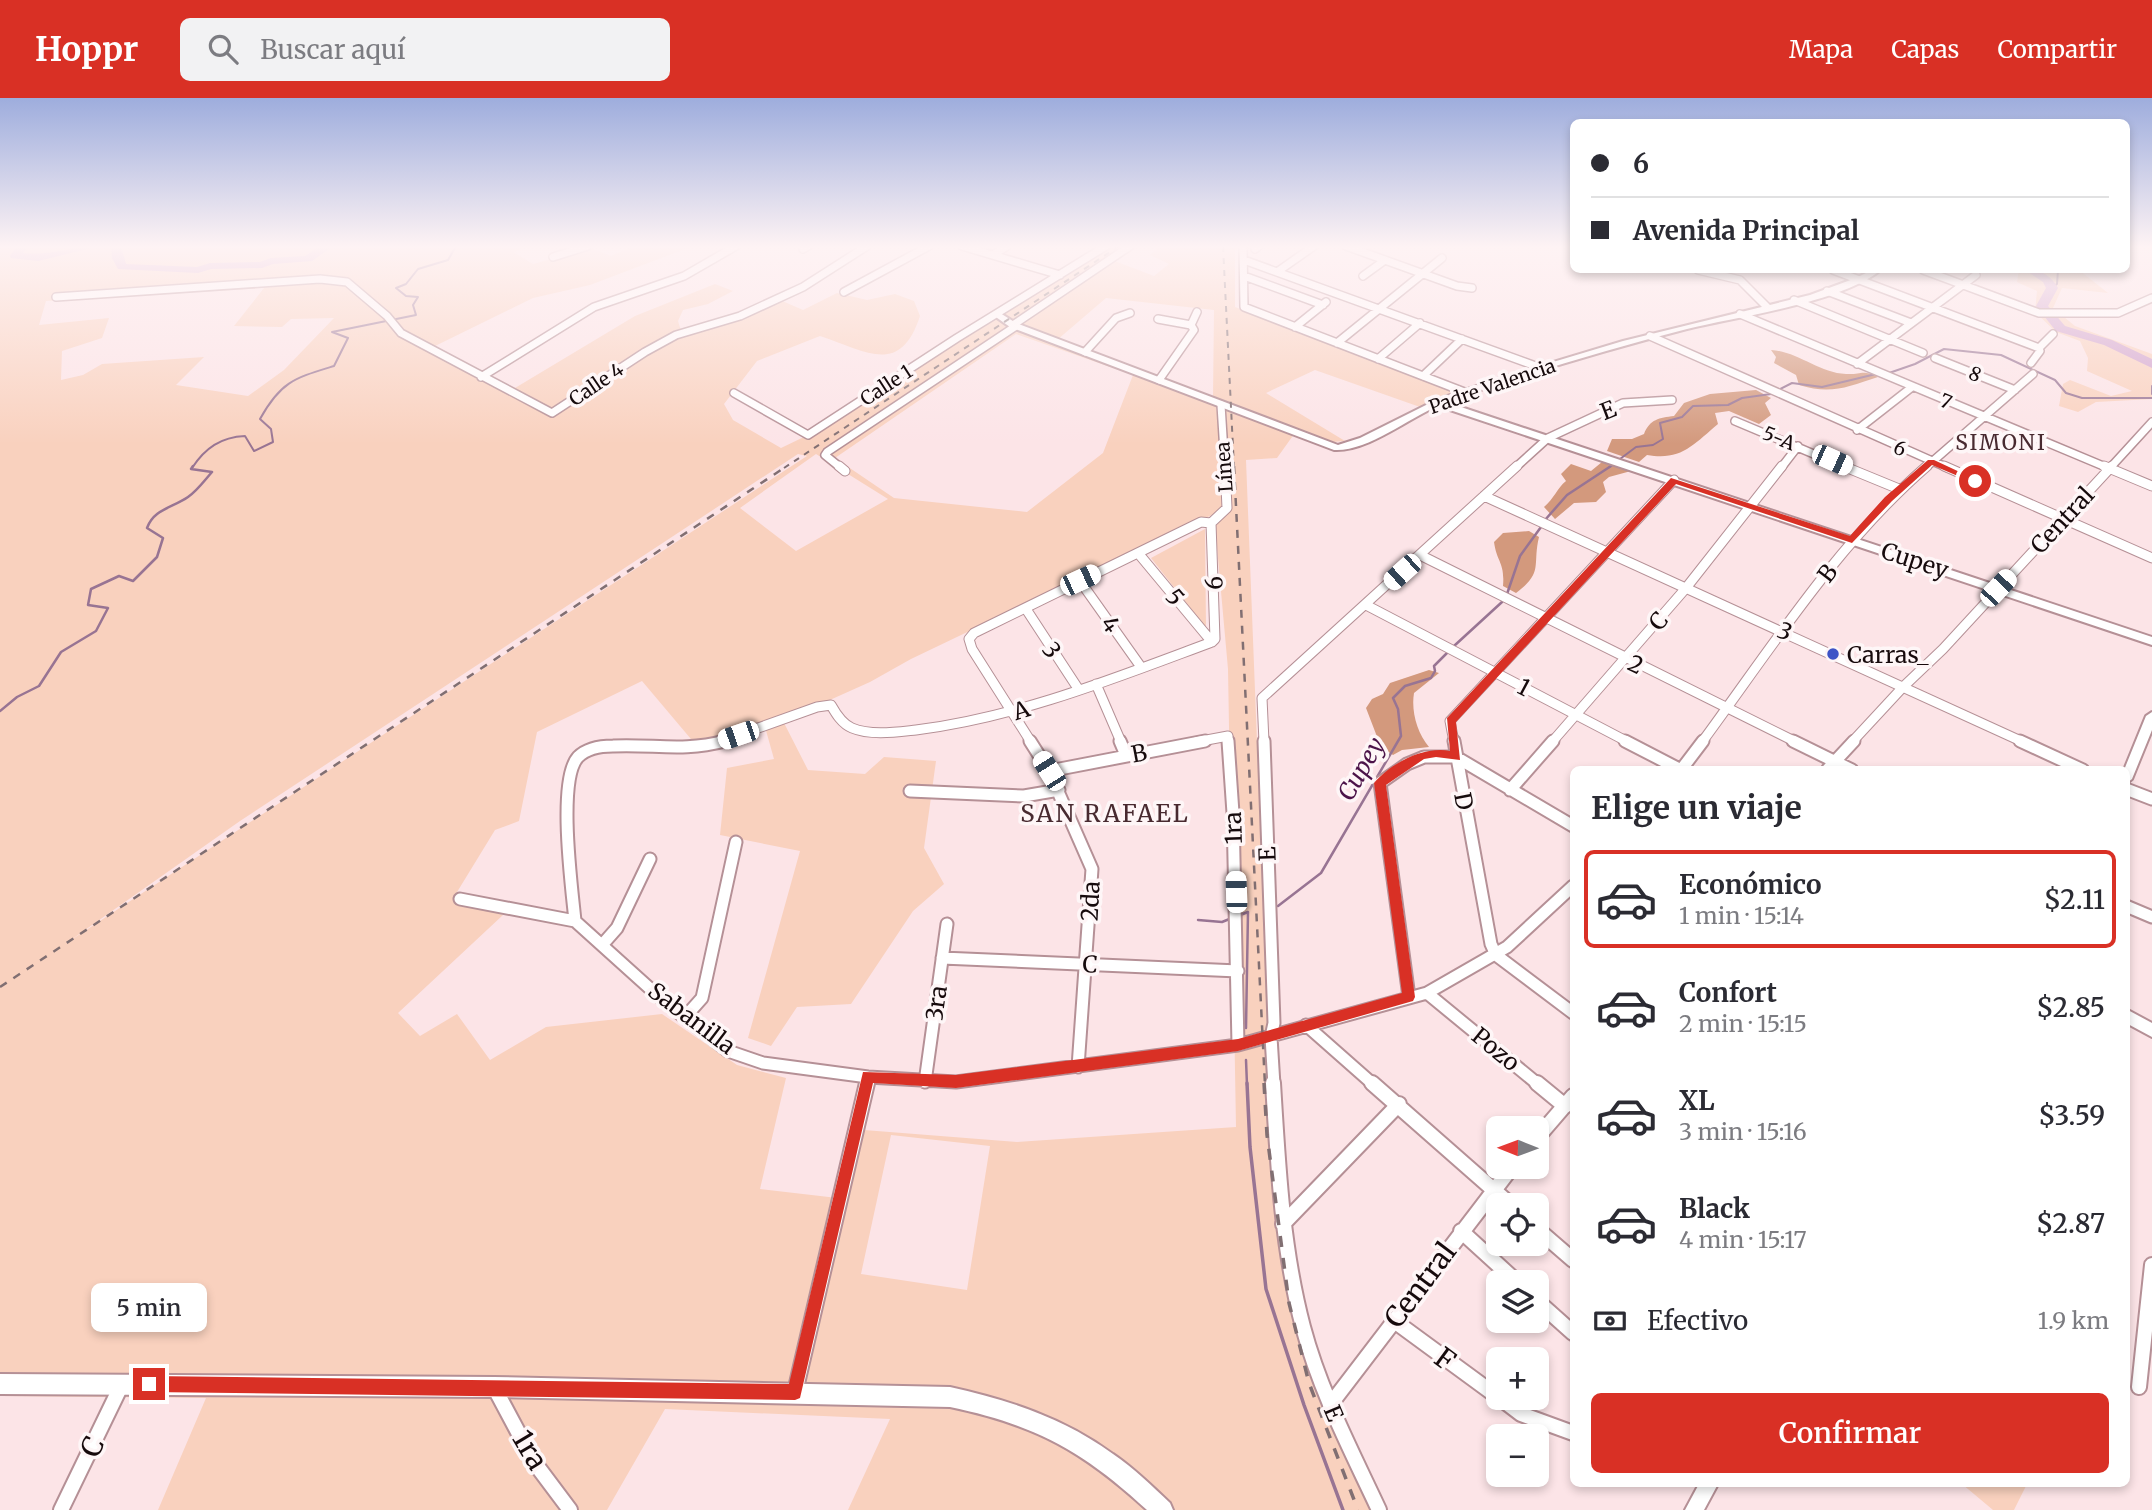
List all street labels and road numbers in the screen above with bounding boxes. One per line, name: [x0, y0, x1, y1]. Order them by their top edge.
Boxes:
street label: Padre Valencia: [1426, 353, 1558, 419]
street label: Calle 4: [564, 357, 628, 411]
street label: Calle 1: [855, 359, 917, 411]
street label: 8: [1965, 361, 1985, 387]
street label: 7: [1936, 388, 1956, 414]
street label: E: [1596, 394, 1620, 426]
street label: 5-A: [1759, 421, 1799, 456]
street label: 6: [1890, 435, 1910, 461]
street label: Línea: [1210, 441, 1238, 493]
street label: Central: [2024, 481, 2100, 559]
street label: Cupey: [1878, 536, 1953, 585]
street label: B: [1811, 558, 1843, 588]
street label: 6: [1199, 576, 1229, 590]
street label: 5: [1160, 583, 1190, 611]
street label: C: [1642, 606, 1674, 636]
street label: 4: [1095, 610, 1127, 638]
street label: 3: [1773, 615, 1797, 647]
street label: 3: [1036, 636, 1068, 664]
street label: 2: [1623, 648, 1649, 680]
street label: 1: [1513, 672, 1535, 702]
street label: A: [1008, 693, 1034, 727]
street label: B: [1129, 737, 1149, 769]
street label: D: [1448, 790, 1480, 812]
street label: 1ra: [1218, 811, 1248, 845]
street label: E: [1252, 846, 1282, 862]
street label: 2da: [1074, 880, 1106, 922]
street label: C: [1082, 949, 1098, 979]
street label: Sabanilla: [643, 976, 741, 1060]
street label: 3ra: [919, 984, 953, 1022]
street label: Pozo: [1466, 1021, 1526, 1077]
street label: Central: [1376, 1235, 1464, 1335]
street label: F: [1427, 1339, 1463, 1379]
street label: E: [1318, 1401, 1350, 1426]
street label: 1ra: [504, 1424, 556, 1476]
street label: C: [72, 1431, 112, 1463]

